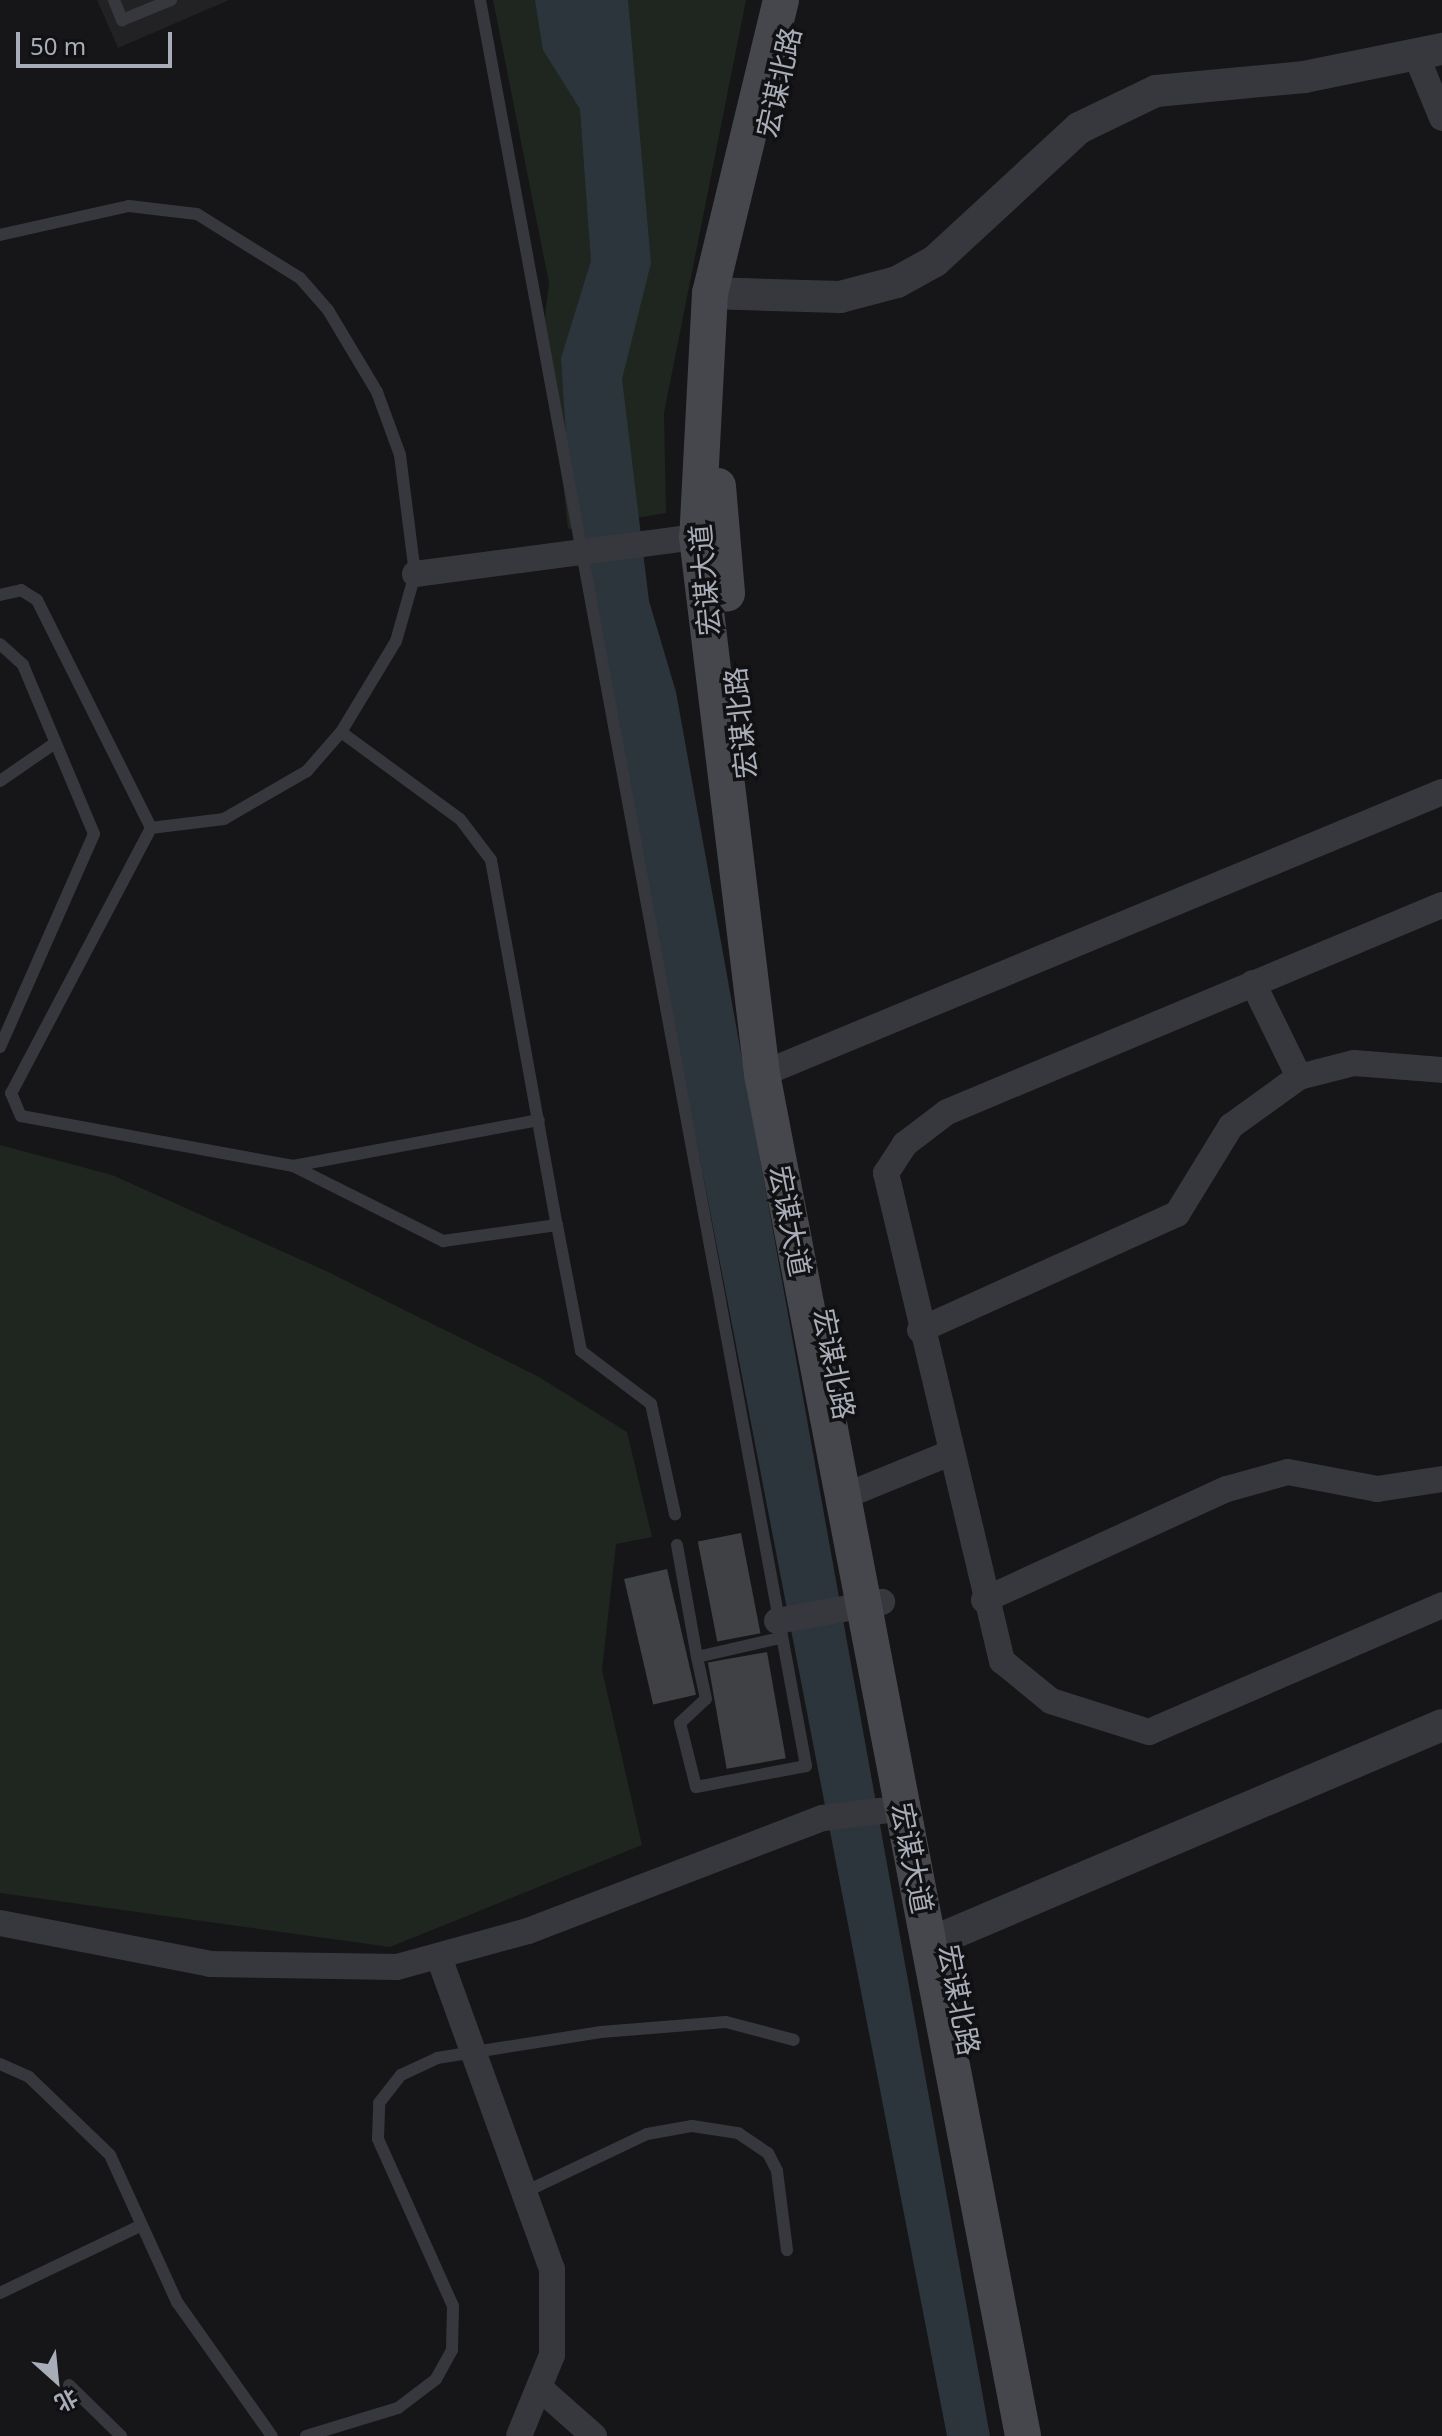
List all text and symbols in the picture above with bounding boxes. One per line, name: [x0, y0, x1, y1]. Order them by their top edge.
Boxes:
scale bar: [20, 16, 176, 66]
street label: 宏谋北路: [749, 24, 807, 140]
text: 50 m: [30, 29, 86, 62]
street label: 宏谋大道: [682, 523, 726, 637]
street label: 宏谋北路: [717, 666, 763, 780]
street label: 宏谋大道: [764, 1163, 818, 1279]
street label: 宏谋北路: [808, 1306, 862, 1422]
street label: 宏谋大道: [886, 1800, 940, 1916]
street label: 宏谋北路: [933, 1942, 987, 2058]
north arrow: [16, 2340, 96, 2420]
text: 北: [50, 2383, 84, 2420]

